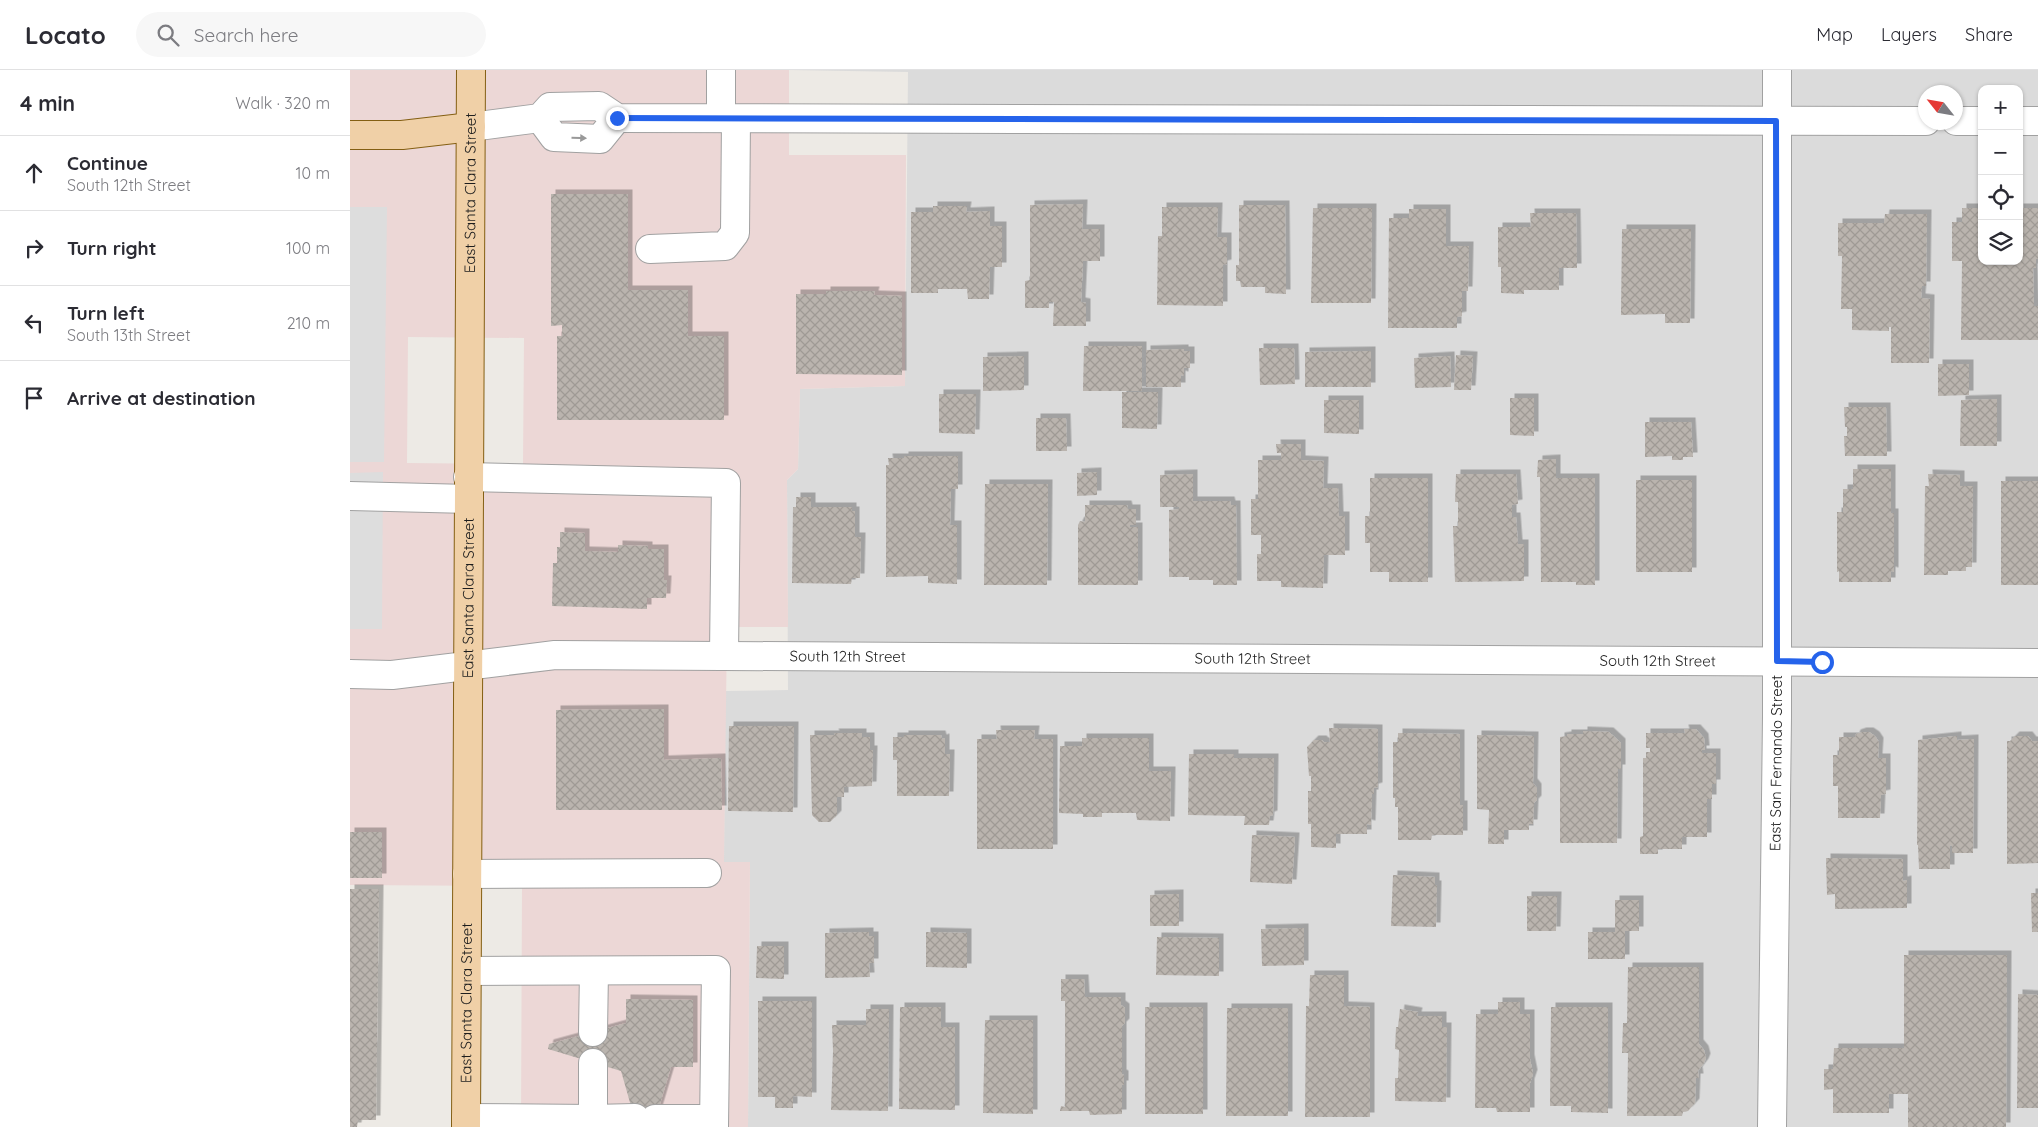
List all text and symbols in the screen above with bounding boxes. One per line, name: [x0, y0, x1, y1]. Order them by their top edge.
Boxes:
search box: [136, 12, 486, 57]
text: Locato: [25, 20, 106, 50]
icon: search: [154, 21, 182, 49]
text: Search here: [194, 23, 299, 47]
text: Map: [1816, 23, 1853, 46]
text: Layers: [1881, 23, 1937, 46]
text: Share: [1965, 23, 2013, 46]
north arrow: [1918, 85, 1963, 130]
map controls: [1978, 85, 2023, 265]
button: +: [1978, 85, 2023, 130]
text: 4 min: [20, 90, 75, 116]
text: Walk · 320 m: [235, 93, 330, 113]
route end: [606, 107, 629, 130]
street label: East Santa Clara Street: [460, 113, 480, 273]
button: −: [1978, 130, 2023, 175]
one-way arrow: [571, 134, 587, 142]
text: Continue: [67, 151, 148, 175]
icon: ahead: [20, 159, 48, 187]
text: 10 m: [296, 163, 330, 183]
text: South 12th Street: [67, 175, 191, 195]
button: locate: [1978, 175, 2023, 220]
button: layers: [1978, 220, 2023, 265]
icon: right: [20, 234, 48, 262]
text: Turn right: [67, 236, 156, 260]
text: 100 m: [286, 238, 330, 258]
text: Turn left: [67, 301, 145, 325]
icon: left: [20, 309, 48, 337]
text: 210 m: [287, 313, 330, 333]
text: South 13th Street: [67, 325, 191, 345]
icon: arrive: [20, 384, 48, 412]
text: Arrive at destination: [67, 386, 256, 410]
street label: East Santa Clara Street: [458, 518, 478, 678]
street label: South 12th Street: [789, 646, 906, 666]
street label: South 12th Street: [1194, 648, 1311, 668]
street label: South 12th Street: [1599, 651, 1716, 670]
route start: [1811, 651, 1834, 674]
street label: East San Fernando Street: [1765, 675, 1786, 851]
street label: East Santa Clara Street: [456, 923, 476, 1083]

